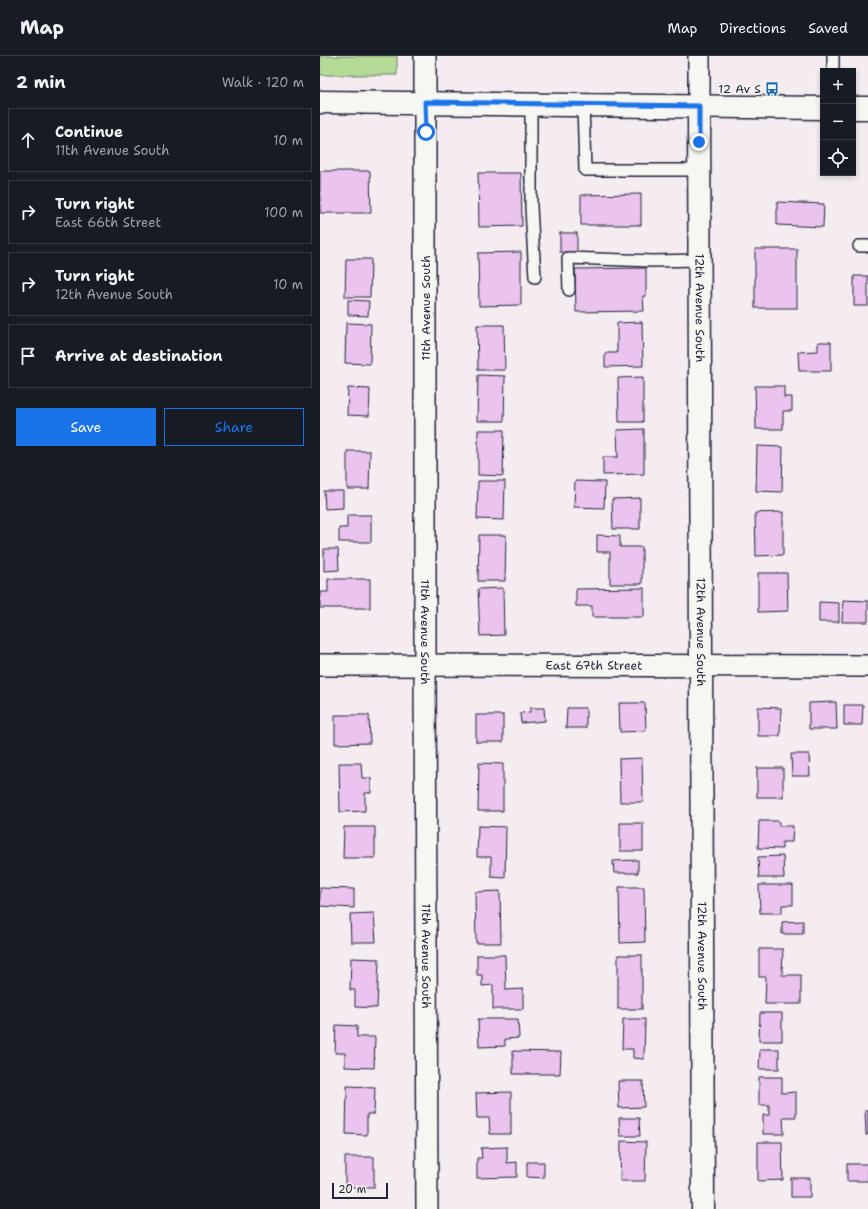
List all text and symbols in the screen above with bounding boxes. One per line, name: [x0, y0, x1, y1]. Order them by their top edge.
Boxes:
text: Map: [20, 15, 64, 40]
text: Map: [668, 19, 698, 37]
text: Directions: [720, 19, 786, 37]
text: Saved: [808, 19, 848, 37]
map controls: [820, 68, 856, 176]
button: +: [820, 68, 856, 104]
text: 2 min: [16, 71, 66, 93]
text: Walk · 120 m: [222, 74, 304, 91]
place label: 12 Av S: [718, 81, 761, 97]
bus stop icon: 12 Av S: [764, 81, 780, 97]
button: −: [820, 104, 856, 140]
text: Continue: [55, 122, 123, 142]
route start: [417, 123, 435, 141]
icon: ahead: [17, 129, 39, 151]
text: 10 m: [273, 132, 303, 149]
route end: [690, 133, 708, 151]
button: locate: [820, 140, 856, 176]
text: 11th Avenue South: [55, 142, 169, 159]
text: Turn right: [55, 194, 135, 214]
icon: right: [17, 201, 39, 223]
text: 100 m: [264, 204, 303, 221]
text: East 66th Street: [55, 214, 161, 231]
street label: 12th Avenue South: [692, 254, 708, 362]
street label: 11th Avenue South: [418, 255, 434, 361]
text: Turn right: [55, 266, 135, 286]
icon: right: [17, 273, 39, 295]
text: 10 m: [273, 276, 303, 293]
text: 12th Avenue South: [55, 286, 173, 303]
icon: arrive: [17, 345, 39, 367]
text: Arrive at destination: [55, 346, 223, 366]
button: Save: [16, 408, 156, 446]
button: Share: [164, 408, 304, 446]
street label: 12th Avenue South: [693, 578, 709, 686]
street label: 11th Avenue South: [417, 579, 433, 685]
street label: East 67th Street: [545, 657, 643, 674]
street label: 12th Avenue South: [694, 902, 710, 1010]
street label: 11th Avenue South: [418, 903, 434, 1009]
scale bar: [332, 1181, 388, 1200]
text: 20 m: [338, 1182, 366, 1197]

